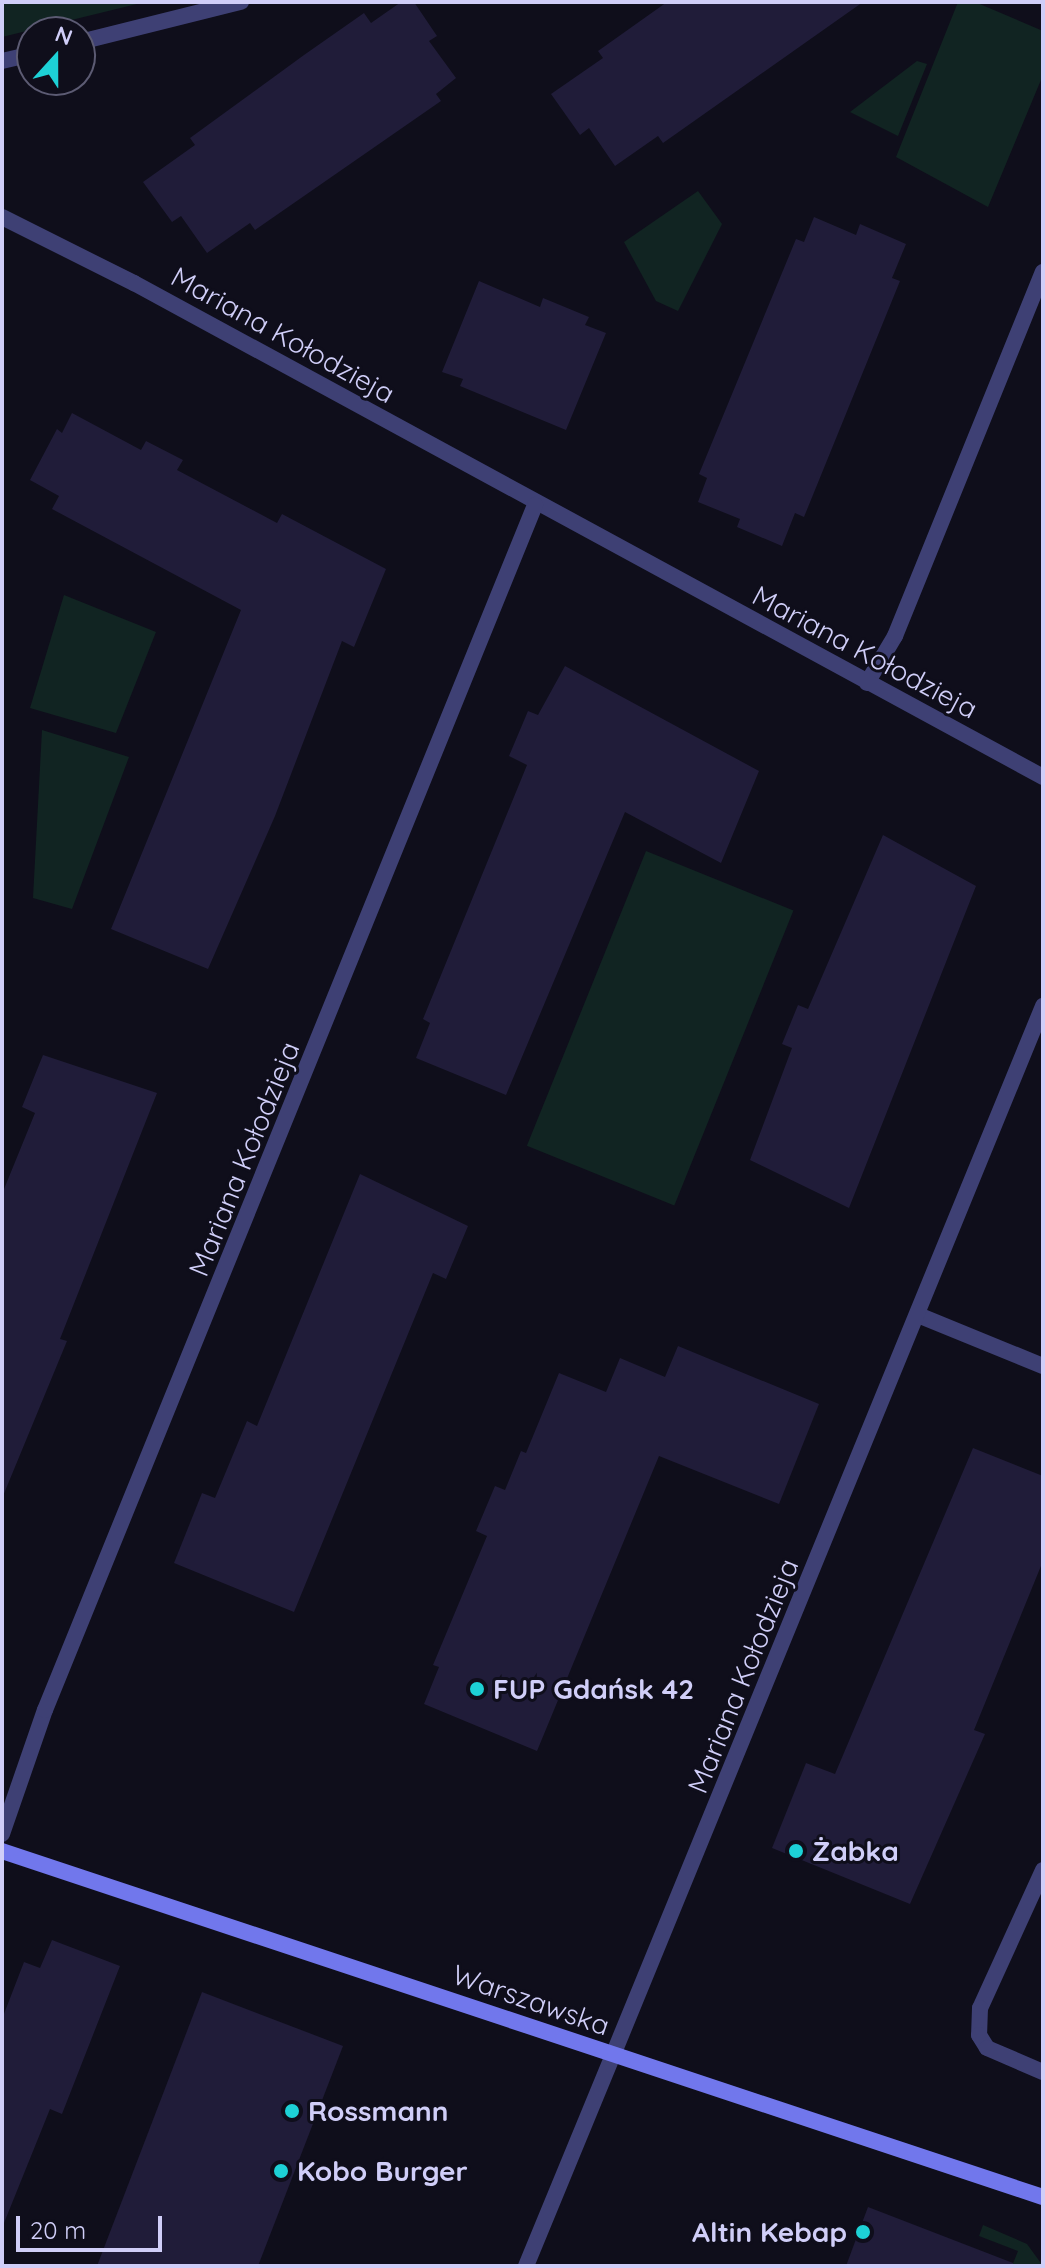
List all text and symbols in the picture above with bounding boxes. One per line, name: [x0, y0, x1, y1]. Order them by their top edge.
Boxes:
north arrow: [16, 16, 96, 96]
text: N: [51, 19, 76, 51]
street label: Mariana Kołodzieja: [166, 260, 400, 410]
street label: Mariana Kołodzieja: [747, 578, 983, 726]
street label: Mariana Kołodzieja: [182, 1037, 306, 1281]
street label: Mariana Kołodzieja: [681, 1554, 805, 1798]
place label: FUP Gdańsk 42: [493, 1672, 694, 1706]
marker: FUP Gdańsk 42: [468, 1680, 486, 1698]
place label: Żabka: [812, 1834, 899, 1868]
marker: Żabka: [787, 1842, 805, 1860]
street label: Warszawska: [448, 1957, 614, 2043]
place label: Rossmann: [308, 2094, 448, 2128]
marker: Rossmann: [283, 2102, 301, 2120]
place label: Kobo Burger: [297, 2154, 468, 2188]
marker: Kobo Burger: [272, 2162, 290, 2180]
scale bar: [20, 2200, 166, 2250]
text: 20 m: [30, 2215, 86, 2245]
place label: Altin Kebap: [692, 2215, 847, 2249]
marker: Altin Kebap: [854, 2223, 872, 2241]

